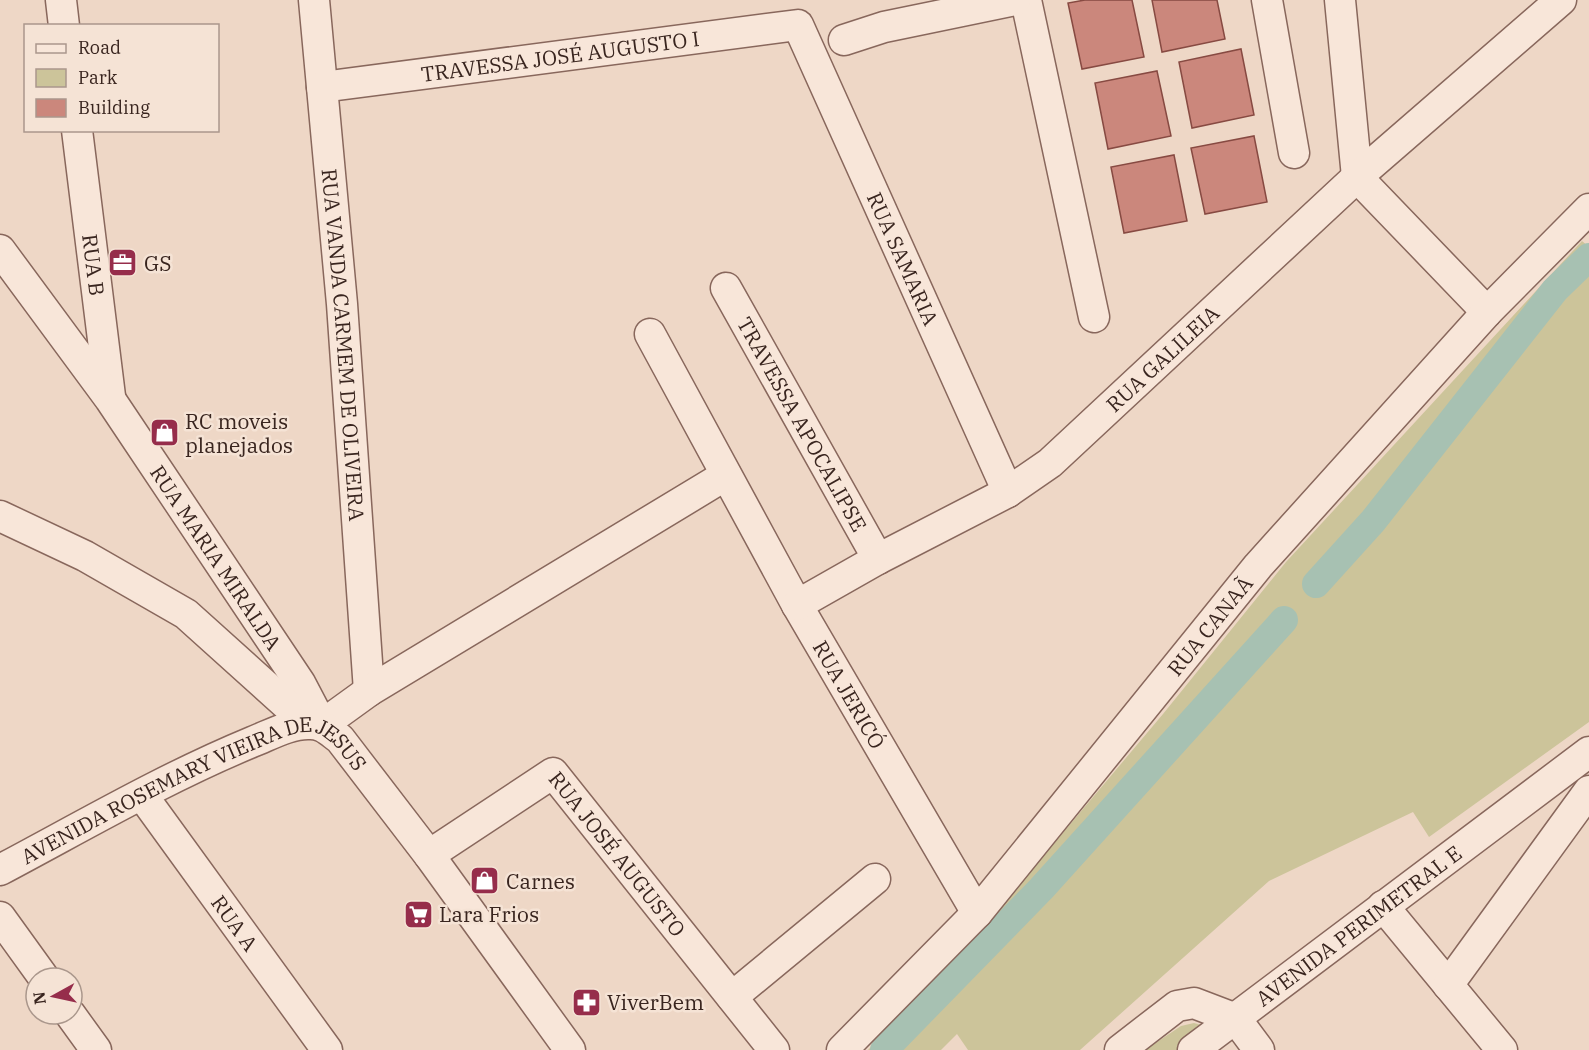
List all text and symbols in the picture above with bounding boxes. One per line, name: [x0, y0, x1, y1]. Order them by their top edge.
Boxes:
legend: [24, 24, 219, 132]
street label: TRAVESSA JOSÉ AUGUSTO I: [419, 24, 701, 88]
text: Road: [78, 36, 121, 59]
text: Park: [78, 66, 118, 89]
text: Building: [78, 96, 150, 119]
street label: RUA VANDA CARMEM DE OLIVEIRA: [316, 167, 371, 523]
street label: RUA SAMARIA: [861, 187, 945, 330]
street label: RUA B: [76, 232, 111, 298]
office icon: GS: [107, 247, 139, 279]
place label: GS: [144, 249, 172, 277]
street label: RUA GALILEIA: [1100, 298, 1225, 418]
street label: TRAVESSA APOCALIPSE: [731, 312, 874, 536]
place label: RC moveis planejados: [185, 407, 293, 459]
shop icon: RC moveis planejados: [148, 417, 180, 449]
street label: RUA MARIA MIRALDA: [144, 460, 288, 656]
street label: RUA CANAÃ: [1161, 569, 1259, 682]
street label: RUA JERICÓ: [807, 635, 892, 754]
street label: AVENIDA ROSEMARY VIEIRA DE JESUS: [16, 710, 373, 870]
street label: RUA JOSÉ AUGUSTO: [543, 765, 692, 942]
street label: AVENIDA PERIMETRAL E: [1250, 839, 1467, 1012]
shop icon: Carnes: [469, 865, 501, 897]
place label: Carnes: [506, 867, 575, 895]
street label: RUA A: [205, 889, 265, 957]
supermarket icon: Lara Frios: [402, 898, 434, 930]
place label: Lara Frios: [439, 900, 539, 928]
north arrow: [24, 966, 84, 1026]
pharmacy icon: ViverBem: [570, 986, 602, 1018]
place label: ViverBem: [607, 988, 704, 1016]
text: N: [28, 990, 50, 1006]

